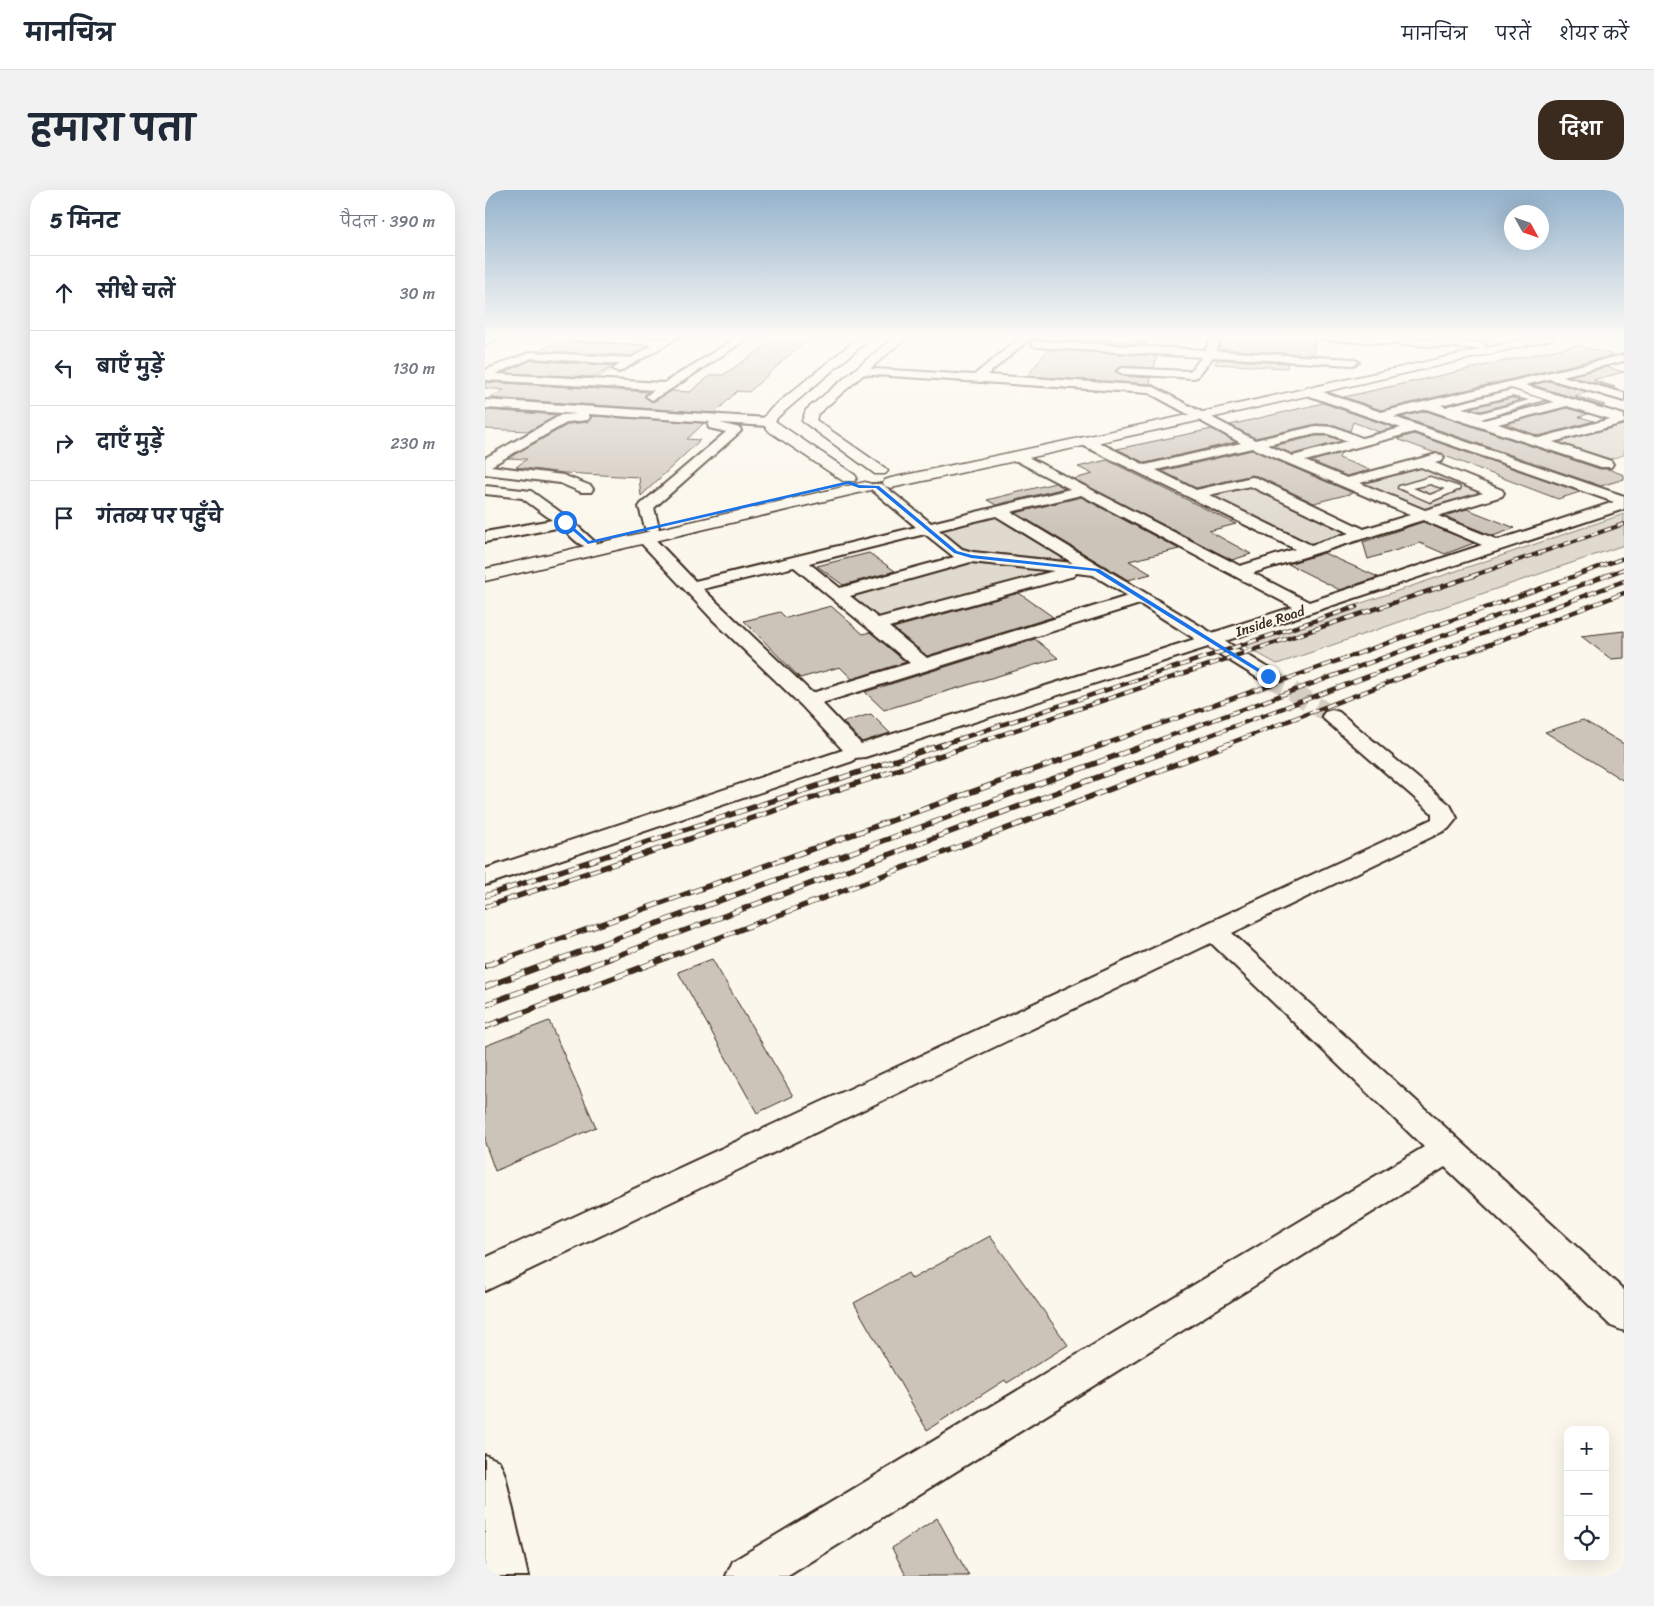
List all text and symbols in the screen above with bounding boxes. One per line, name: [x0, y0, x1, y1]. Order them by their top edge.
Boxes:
text: मानचित्र: [25, 12, 114, 54]
text: मानचित्र: [1401, 18, 1468, 50]
text: परतें: [1496, 18, 1531, 50]
text: शेयर करें: [1559, 18, 1629, 50]
text: हमारा पता: [30, 97, 195, 159]
button: दिशा: [1538, 100, 1624, 160]
text: 5 मिनट: [50, 202, 119, 240]
north arrow: [1504, 205, 1549, 250]
text: पैदल · 390 m: [340, 207, 435, 236]
text: सीधे चलें: [97, 275, 175, 308]
icon: ahead: [50, 279, 78, 307]
text: 30 m: [400, 279, 435, 308]
text: बाएँ मुड़ें: [97, 350, 164, 383]
icon: left: [50, 354, 78, 382]
text: 130 m: [393, 354, 435, 383]
text: दाएँ मुड़ें: [97, 425, 163, 458]
icon: right: [50, 429, 78, 457]
text: 230 m: [390, 429, 435, 458]
text: गंतव्य पर पहुँचे: [97, 500, 222, 533]
icon: arrive: [50, 504, 78, 532]
route start: [554, 511, 577, 534]
street label: Inside Road: [1231, 598, 1310, 645]
route end: [1257, 665, 1280, 688]
map controls: [1564, 1426, 1609, 1561]
button: +: [1564, 1426, 1609, 1471]
button: −: [1564, 1471, 1609, 1516]
button: locate: [1564, 1516, 1609, 1561]

